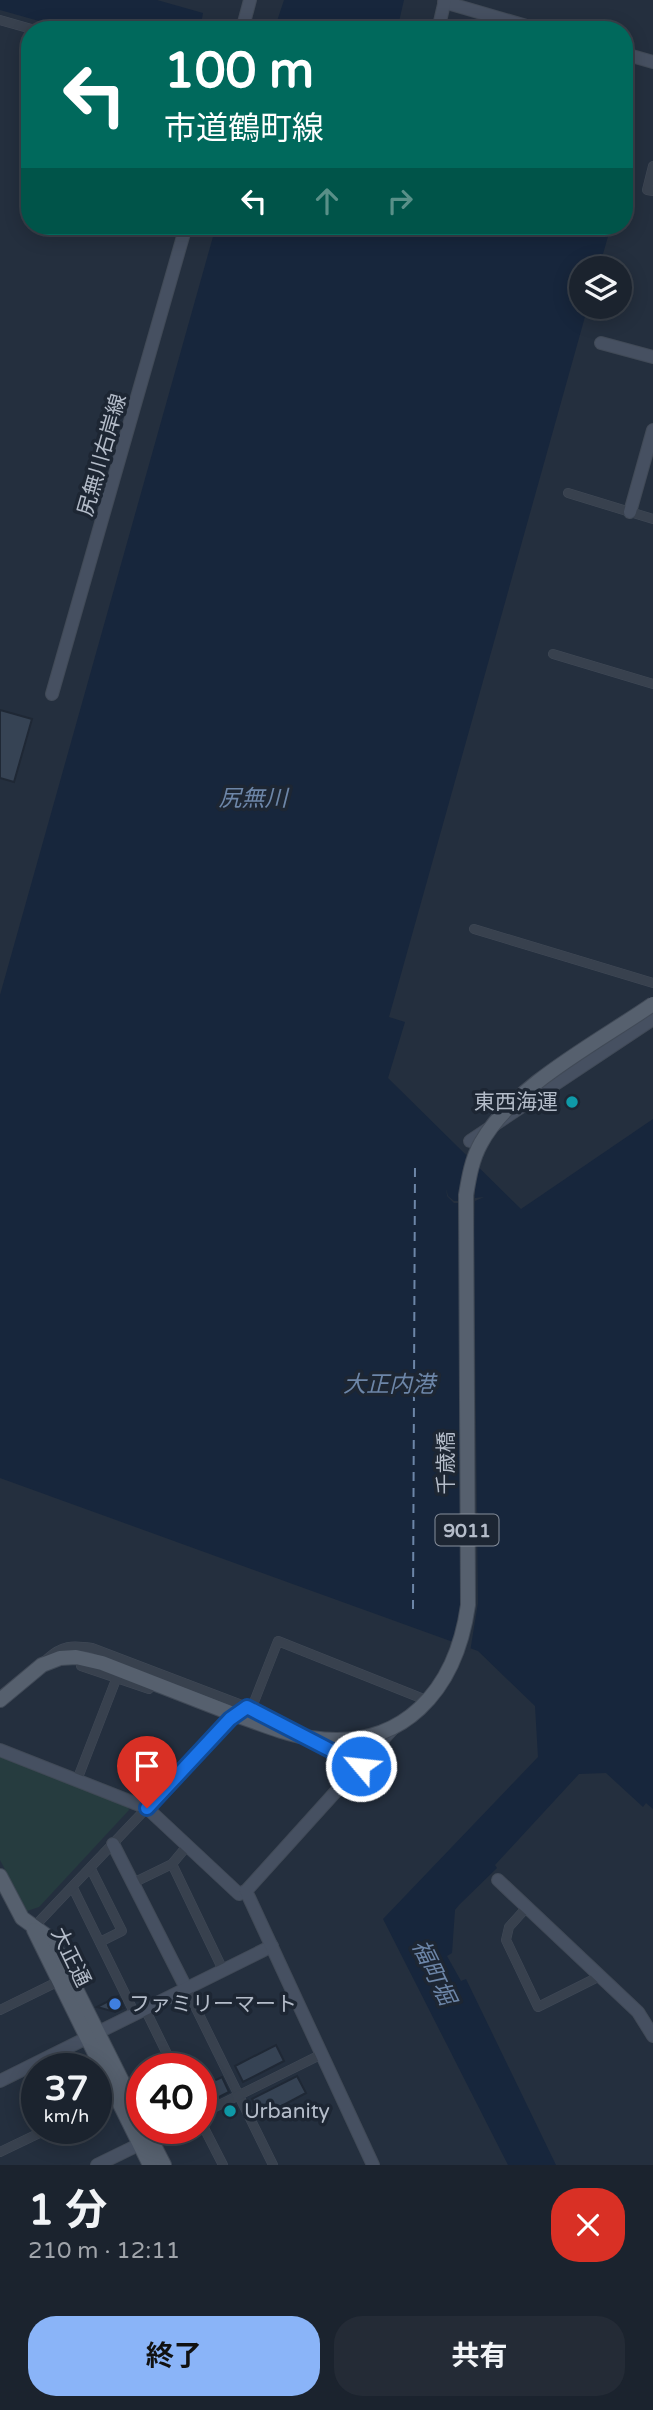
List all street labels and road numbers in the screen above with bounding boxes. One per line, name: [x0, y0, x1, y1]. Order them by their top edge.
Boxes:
street label: 尻無川右岸線: [73, 391, 132, 519]
street label: 千歳橋: [434, 1432, 459, 1495]
road number: 9011: [435, 1514, 498, 1546]
street label: 大正通: [46, 1923, 96, 1991]

